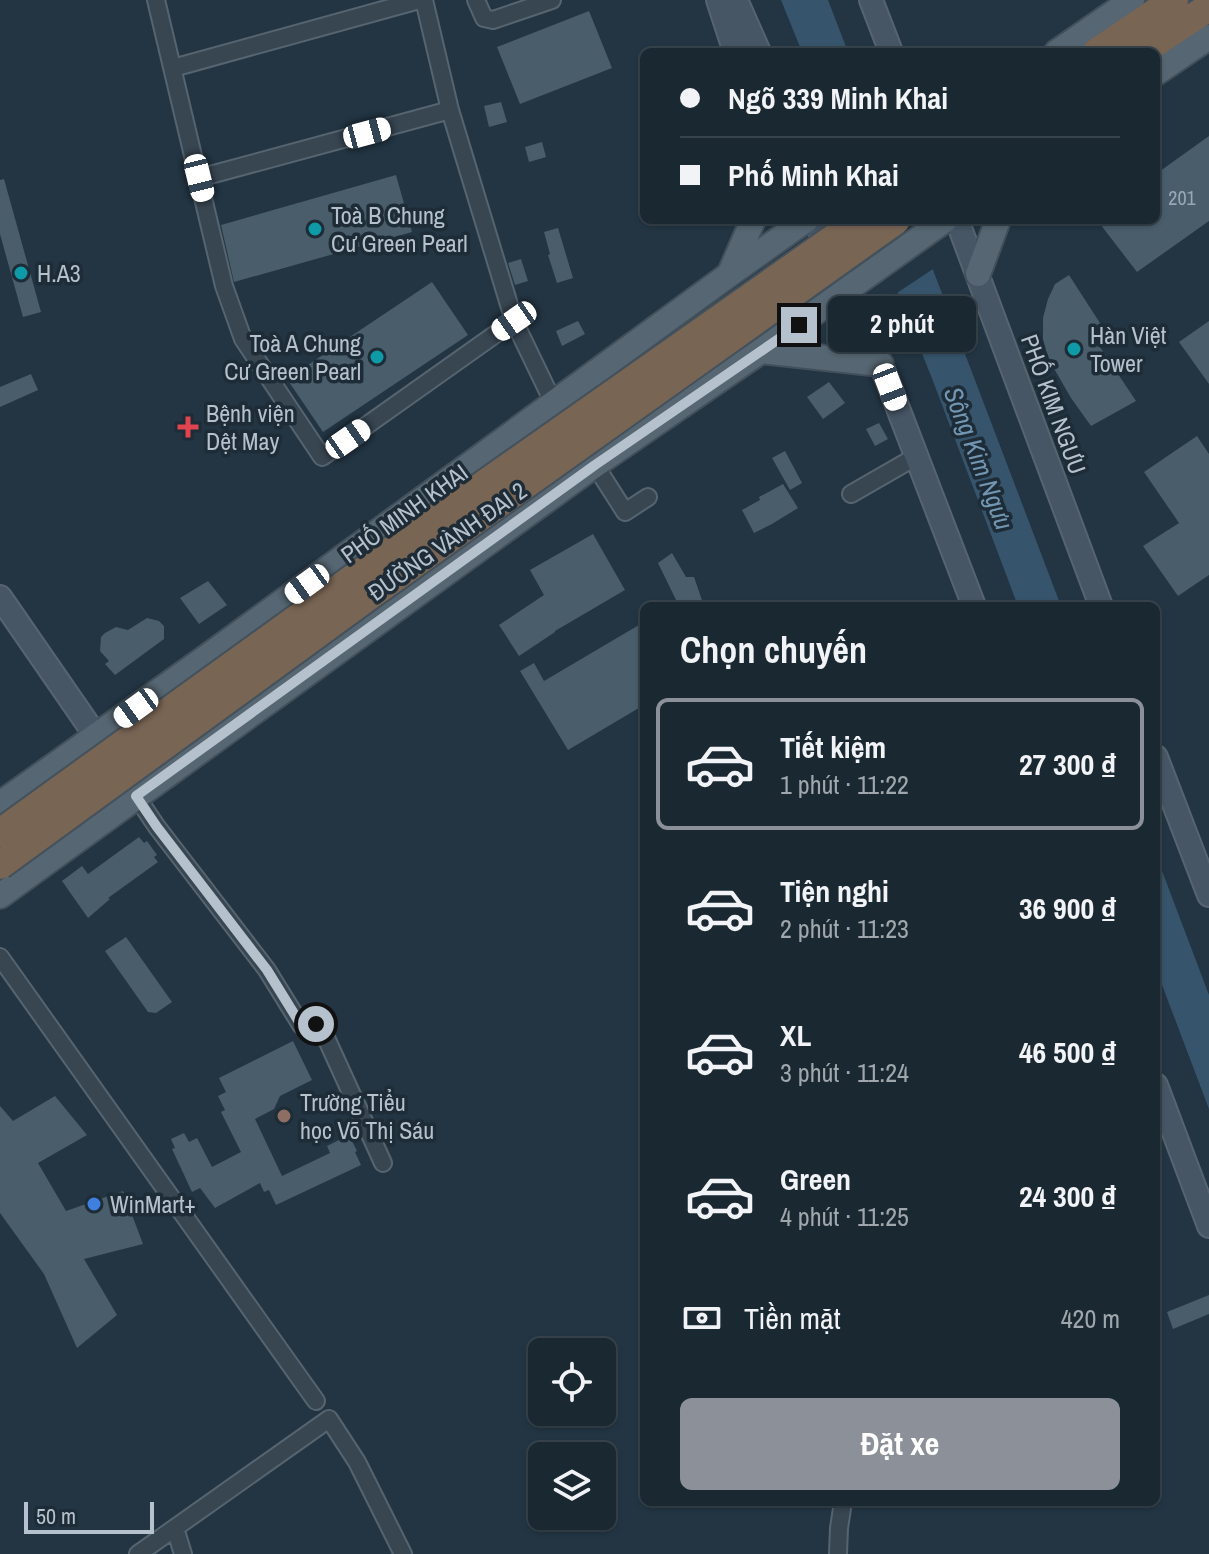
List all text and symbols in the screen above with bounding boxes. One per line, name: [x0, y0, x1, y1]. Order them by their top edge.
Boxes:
text: Ngõ 339 Minh Khai: [728, 78, 948, 118]
car: [341, 115, 393, 151]
car: [182, 152, 216, 204]
text: Phố Minh Khai: [728, 155, 899, 195]
house number: 201: [1168, 184, 1196, 211]
place label: Toà B Chung Cư Green Pearl: [331, 199, 468, 259]
marker: Toà B Chung Cư Green Pearl: [306, 220, 324, 238]
place label: H.A3: [37, 257, 81, 289]
marker: H.A3: [12, 264, 30, 282]
car: [487, 297, 541, 345]
callout: 2 phút: [827, 297, 975, 353]
text: 2 phút: [870, 306, 934, 341]
route end: [781, 307, 817, 343]
place label: Hàn Việt Tower: [1090, 319, 1167, 379]
place label: Toà A Chung Cư Green Pearl: [224, 327, 361, 387]
street label: PHỐ KIM NGƯU: [1014, 330, 1094, 478]
marker: Hàn Việt Tower: [1065, 340, 1083, 358]
marker: Toà A Chung Cư Green Pearl: [368, 348, 386, 366]
car: [870, 360, 910, 414]
water label: Sông Kim Ngưu: [936, 381, 1022, 535]
place label: Bệnh viện Dệt May: [206, 397, 295, 457]
car: [321, 415, 375, 463]
marker: Bệnh viện Dệt May: [177, 416, 199, 438]
street label: PHỐ MINH KHAI: [334, 456, 474, 570]
street label: ĐƯỜNG VÀNH ĐAI 2: [361, 474, 533, 608]
car: [281, 560, 333, 608]
text: Chọn chuyến: [680, 626, 867, 674]
car: [110, 684, 162, 732]
text: Tiết kiệm: [780, 727, 886, 767]
icon: car: [684, 728, 756, 800]
text: 27 300 ₫: [1019, 744, 1116, 784]
text: 1 phút · 11:22: [780, 767, 909, 802]
text: Tiện nghi: [780, 871, 889, 911]
icon: car: [684, 872, 756, 944]
text: 36 900 ₫: [1019, 888, 1116, 928]
text: 2 phút · 11:23: [780, 911, 909, 946]
route start: [298, 1006, 334, 1042]
text: XL: [780, 1015, 811, 1055]
icon: car: [684, 1016, 756, 1088]
text: 46 500 ₫: [1019, 1032, 1116, 1072]
text: 3 phút · 11:24: [780, 1055, 909, 1090]
place label: Trường Tiểu học Võ Thị Sáu: [300, 1086, 434, 1146]
marker: Trường Tiểu học Võ Thị Sáu: [275, 1107, 293, 1125]
text: Green: [780, 1159, 851, 1199]
icon: car: [684, 1160, 756, 1232]
text: 24 300 ₫: [1019, 1176, 1116, 1216]
place label: WinMart+: [110, 1188, 196, 1220]
marker: WinMart+: [85, 1195, 103, 1213]
text: 4 phút · 11:25: [780, 1199, 909, 1234]
icon: cash: [680, 1296, 724, 1340]
text: Tiền mặt: [744, 1298, 841, 1338]
text: 420 m: [1061, 1301, 1120, 1336]
map controls: [528, 1338, 616, 1530]
button: locate: [528, 1338, 616, 1426]
button: Đặt xe: [680, 1398, 1120, 1490]
button: layers: [528, 1442, 616, 1530]
scale bar: [24, 1498, 154, 1534]
text: 50 m: [36, 1501, 76, 1531]

